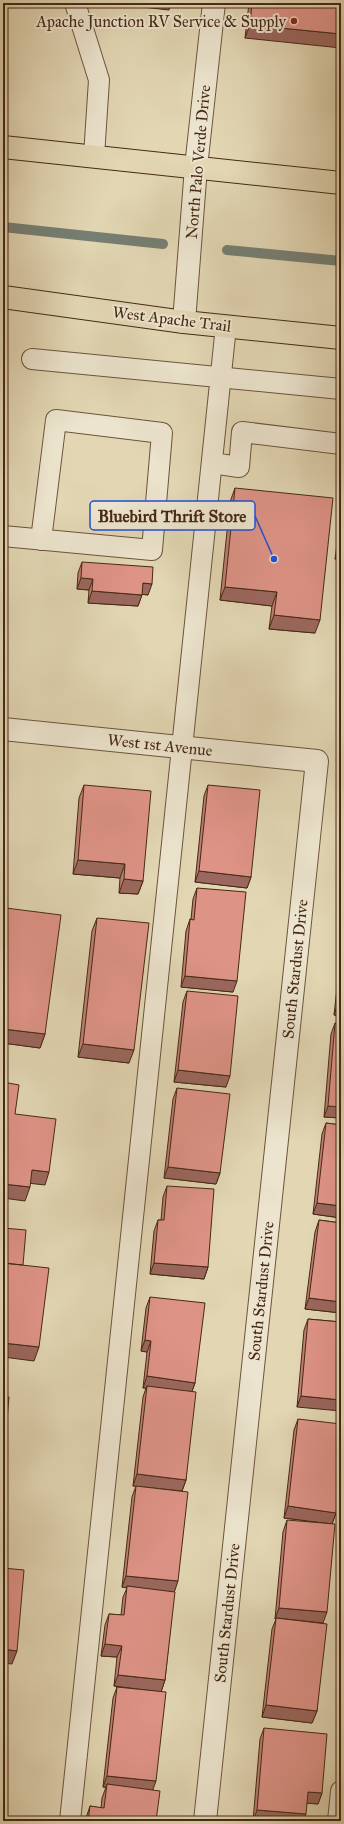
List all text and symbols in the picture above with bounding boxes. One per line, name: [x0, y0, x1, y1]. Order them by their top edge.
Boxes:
place label: Apache Junction RV Service & Supply: [35, 12, 286, 32]
marker: Apache Junction RV Service & Supply: [289, 16, 299, 26]
street label: North Palo Verde Drive: [182, 84, 214, 240]
street label: West Apache Trail: [112, 302, 233, 336]
callout: Bluebird Thrift Store: [90, 501, 255, 530]
text: Bluebird Thrift Store: [98, 506, 246, 527]
street label: West 1st Avenue: [107, 730, 214, 760]
street label: South Stardust Drive: [278, 898, 312, 1040]
street label: South Stardust Drive: [244, 1220, 278, 1362]
street label: South Stardust Drive: [210, 1542, 244, 1684]

